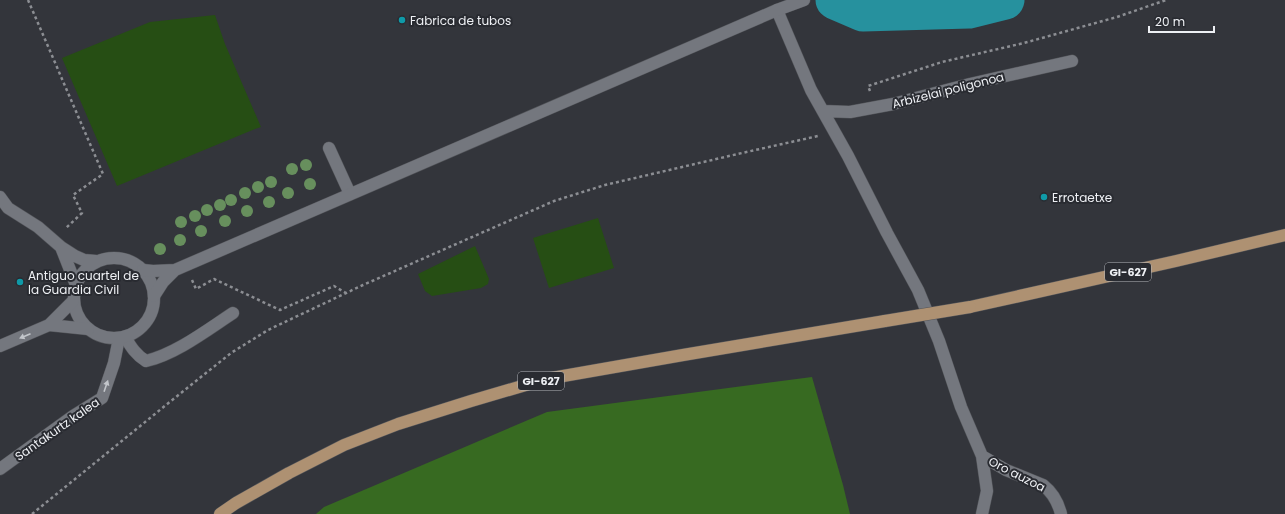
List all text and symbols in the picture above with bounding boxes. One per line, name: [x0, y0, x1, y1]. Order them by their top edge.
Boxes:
scale bar: [1149, 8, 1214, 34]
place label: Fabrica de tubos: [410, 12, 511, 29]
text: 20 m: [1155, 13, 1185, 30]
marker: Fabrica de tubos: [397, 15, 407, 25]
street label: Arbizelai poligonoa: [890, 68, 1006, 112]
place label: Errotaetxe: [1052, 189, 1112, 206]
marker: Errotaetxe: [1039, 192, 1049, 202]
road number: GI-627: [1105, 263, 1151, 281]
place label: Antiguo cuartel de la Guardia Civil: [28, 267, 139, 298]
marker: Antiguo cuartel de la Guardia Civil: [15, 277, 25, 287]
one-way arrow: [18, 333, 30, 339]
road number: GI-627: [518, 372, 564, 390]
one-way arrow: [104, 380, 110, 392]
street label: Santakurtz kalea: [11, 394, 103, 464]
street label: Oro auzoa: [986, 452, 1048, 496]

